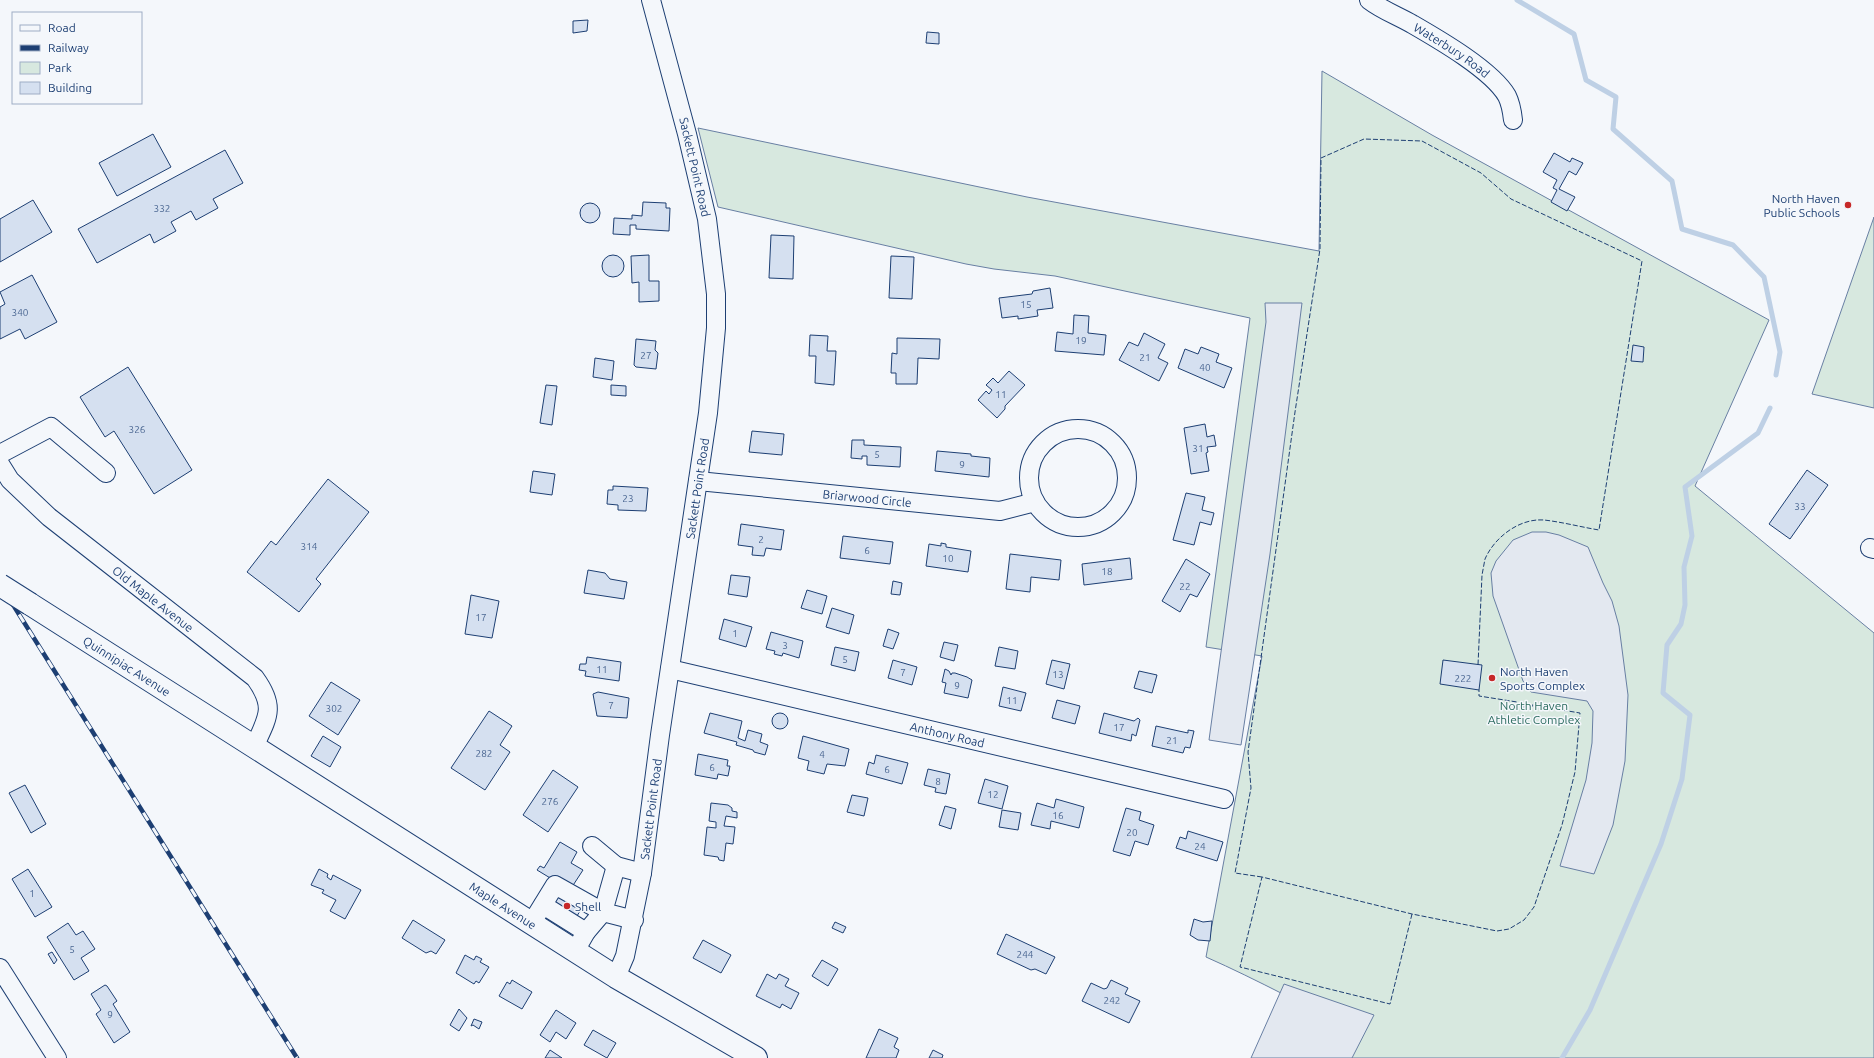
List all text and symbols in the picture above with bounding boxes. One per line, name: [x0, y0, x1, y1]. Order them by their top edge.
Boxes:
legend: [12, 12, 142, 104]
street label: Waterbury Road: [1412, 20, 1492, 80]
text: Road: [48, 21, 76, 34]
text: Railway: [48, 41, 89, 54]
text: Park: [48, 61, 72, 74]
text: Building: [48, 81, 92, 94]
street label: Sackett Point Road: [677, 116, 713, 218]
place label: North Haven Public Schools: [1763, 192, 1840, 219]
marker: North Haven Public Schools: [1843, 200, 1853, 210]
house number: 332: [154, 203, 170, 214]
house number: 15: [1020, 299, 1032, 310]
house number: 340: [12, 307, 29, 318]
house number: 19: [1075, 335, 1087, 346]
house number: 27: [640, 350, 652, 361]
house number: 21: [1139, 352, 1151, 363]
house number: 40: [1199, 362, 1211, 373]
house number: 11: [995, 389, 1007, 400]
house number: 326: [129, 424, 146, 435]
street label: Sackett Point Road: [683, 437, 711, 540]
house number: 31: [1192, 443, 1204, 454]
house number: 5: [874, 449, 880, 460]
house number: 9: [959, 459, 965, 470]
street label: Briarwood Circle: [822, 487, 912, 509]
house number: 23: [622, 493, 634, 504]
house number: 33: [1794, 501, 1806, 512]
house number: 2: [758, 534, 764, 545]
house number: 314: [301, 541, 318, 552]
house number: 6: [864, 545, 870, 556]
house number: 10: [942, 553, 954, 564]
street label: Old Maple Avenue: [110, 563, 196, 634]
house number: 18: [1101, 566, 1113, 577]
house number: 22: [1179, 581, 1191, 592]
house number: 17: [475, 612, 487, 623]
house number: 1: [732, 628, 738, 639]
street label: Quinnipiac Avenue: [81, 633, 173, 698]
house number: 3: [782, 640, 788, 651]
house number: 5: [842, 654, 848, 665]
house number: 11: [596, 664, 608, 675]
place label: North Haven Sports Complex: [1500, 665, 1585, 692]
house number: 7: [900, 667, 906, 678]
house number: 13: [1052, 669, 1064, 680]
house number: 222: [1455, 673, 1471, 684]
marker: North Haven Sports Complex: [1487, 673, 1497, 683]
house number: 9: [954, 680, 960, 691]
house number: 11: [1006, 695, 1018, 706]
park label: North Haven Athletic Complex: [1488, 699, 1580, 726]
house number: 7: [608, 700, 614, 711]
house number: 302: [326, 703, 342, 714]
street label: Anthony Road: [909, 719, 986, 749]
house number: 17: [1113, 722, 1125, 733]
house number: 21: [1166, 735, 1178, 746]
house number: 282: [476, 748, 492, 759]
house number: 4: [819, 749, 825, 760]
street label: Sackett Point Road: [637, 758, 663, 860]
house number: 6: [709, 762, 715, 773]
house number: 6: [884, 764, 890, 775]
house number: 8: [935, 776, 941, 787]
house number: 12: [987, 789, 999, 800]
house number: 276: [542, 796, 559, 807]
house number: 16: [1052, 810, 1064, 821]
house number: 20: [1126, 827, 1138, 838]
house number: 24: [1194, 841, 1206, 852]
street label: Maple Avenue: [467, 879, 539, 931]
house number: 1: [29, 888, 35, 899]
place label: Shell: [575, 900, 601, 913]
marker: Shell: [562, 901, 572, 911]
house number: 5: [69, 944, 75, 955]
house number: 244: [1017, 949, 1034, 960]
house number: 242: [1104, 995, 1120, 1006]
house number: 9: [107, 1009, 113, 1020]

